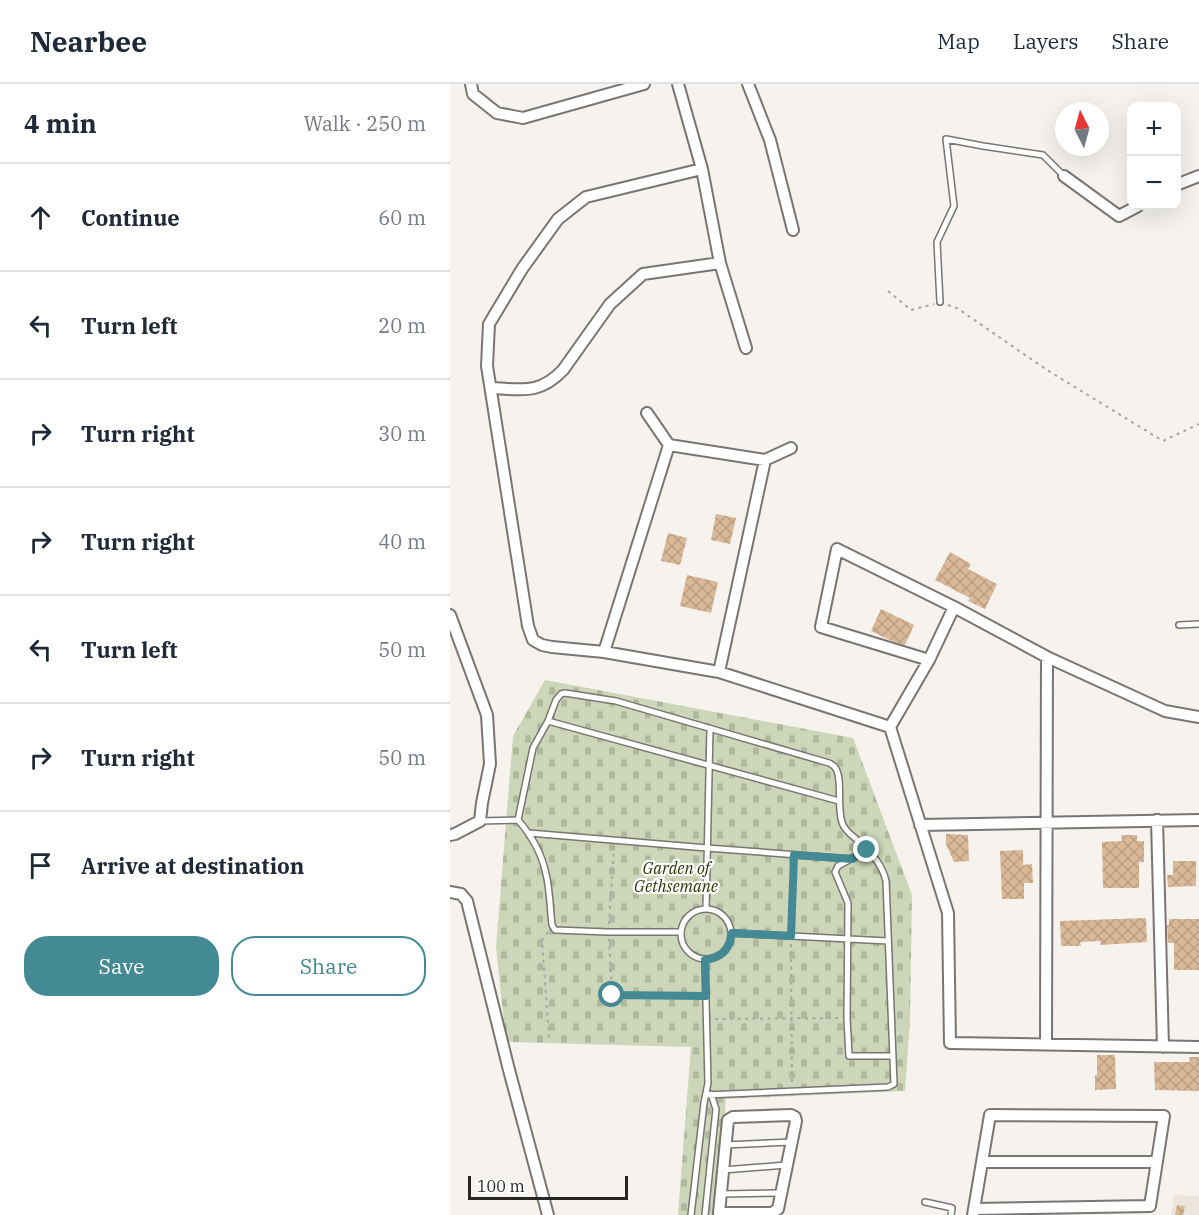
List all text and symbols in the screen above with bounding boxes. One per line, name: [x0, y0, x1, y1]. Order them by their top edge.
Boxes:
text: Nearbee: [30, 23, 147, 60]
text: Map: [937, 27, 980, 55]
text: Layers: [1013, 27, 1079, 55]
text: Share: [1112, 27, 1169, 55]
north arrow: [1055, 102, 1109, 156]
map controls: [1127, 102, 1181, 210]
button: +: [1127, 102, 1181, 156]
text: 4 min: [24, 106, 97, 140]
text: Walk · 250 m: [304, 110, 426, 137]
button: −: [1127, 156, 1181, 210]
icon: ahead: [24, 201, 57, 234]
text: Continue: [81, 203, 180, 232]
text: 60 m: [378, 204, 426, 231]
icon: left: [24, 309, 57, 342]
text: Turn left: [81, 311, 177, 340]
text: 20 m: [378, 312, 426, 339]
icon: right: [24, 417, 57, 450]
text: Turn right: [81, 419, 195, 448]
text: 30 m: [378, 420, 426, 447]
icon: right: [24, 525, 57, 558]
text: Turn right: [81, 527, 195, 556]
text: 40 m: [378, 528, 426, 555]
icon: left: [24, 633, 57, 666]
text: Turn left: [81, 635, 177, 664]
text: 50 m: [378, 636, 426, 663]
icon: right: [24, 741, 57, 774]
text: Turn right: [81, 743, 195, 772]
text: 50 m: [378, 744, 426, 771]
route end: [853, 836, 879, 862]
icon: arrive: [24, 849, 57, 882]
text: Arrive at destination: [81, 851, 304, 880]
park label: Garden of Gethsemane: [634, 858, 718, 896]
button: Save: [24, 936, 219, 996]
button: Share: [231, 936, 426, 996]
route start: [598, 981, 624, 1007]
scale bar: [468, 1173, 628, 1200]
text: 100 m: [477, 1176, 525, 1196]

